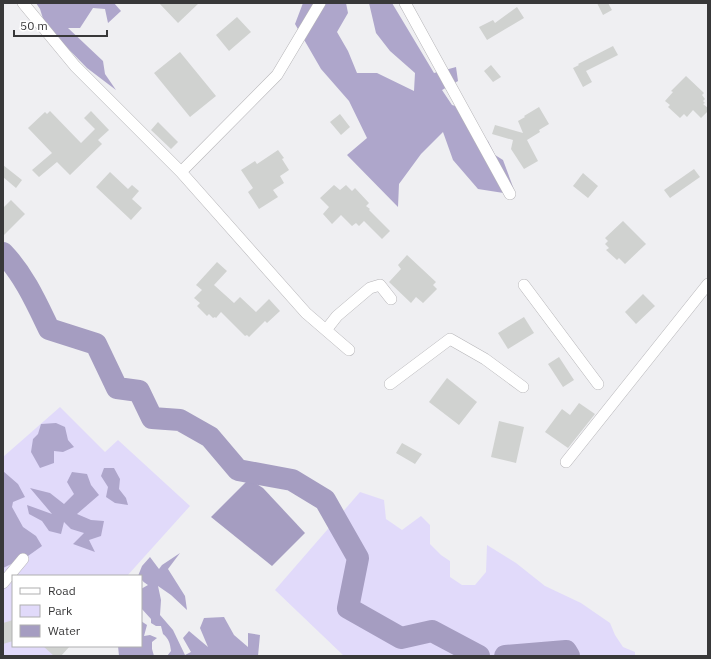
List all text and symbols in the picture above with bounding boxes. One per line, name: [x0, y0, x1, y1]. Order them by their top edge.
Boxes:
scale bar: [14, 12, 107, 38]
text: 50 m: [20, 18, 48, 33]
legend: [12, 575, 142, 647]
text: Road: [48, 583, 76, 598]
text: Park: [48, 603, 73, 618]
text: Water: [48, 623, 81, 638]

